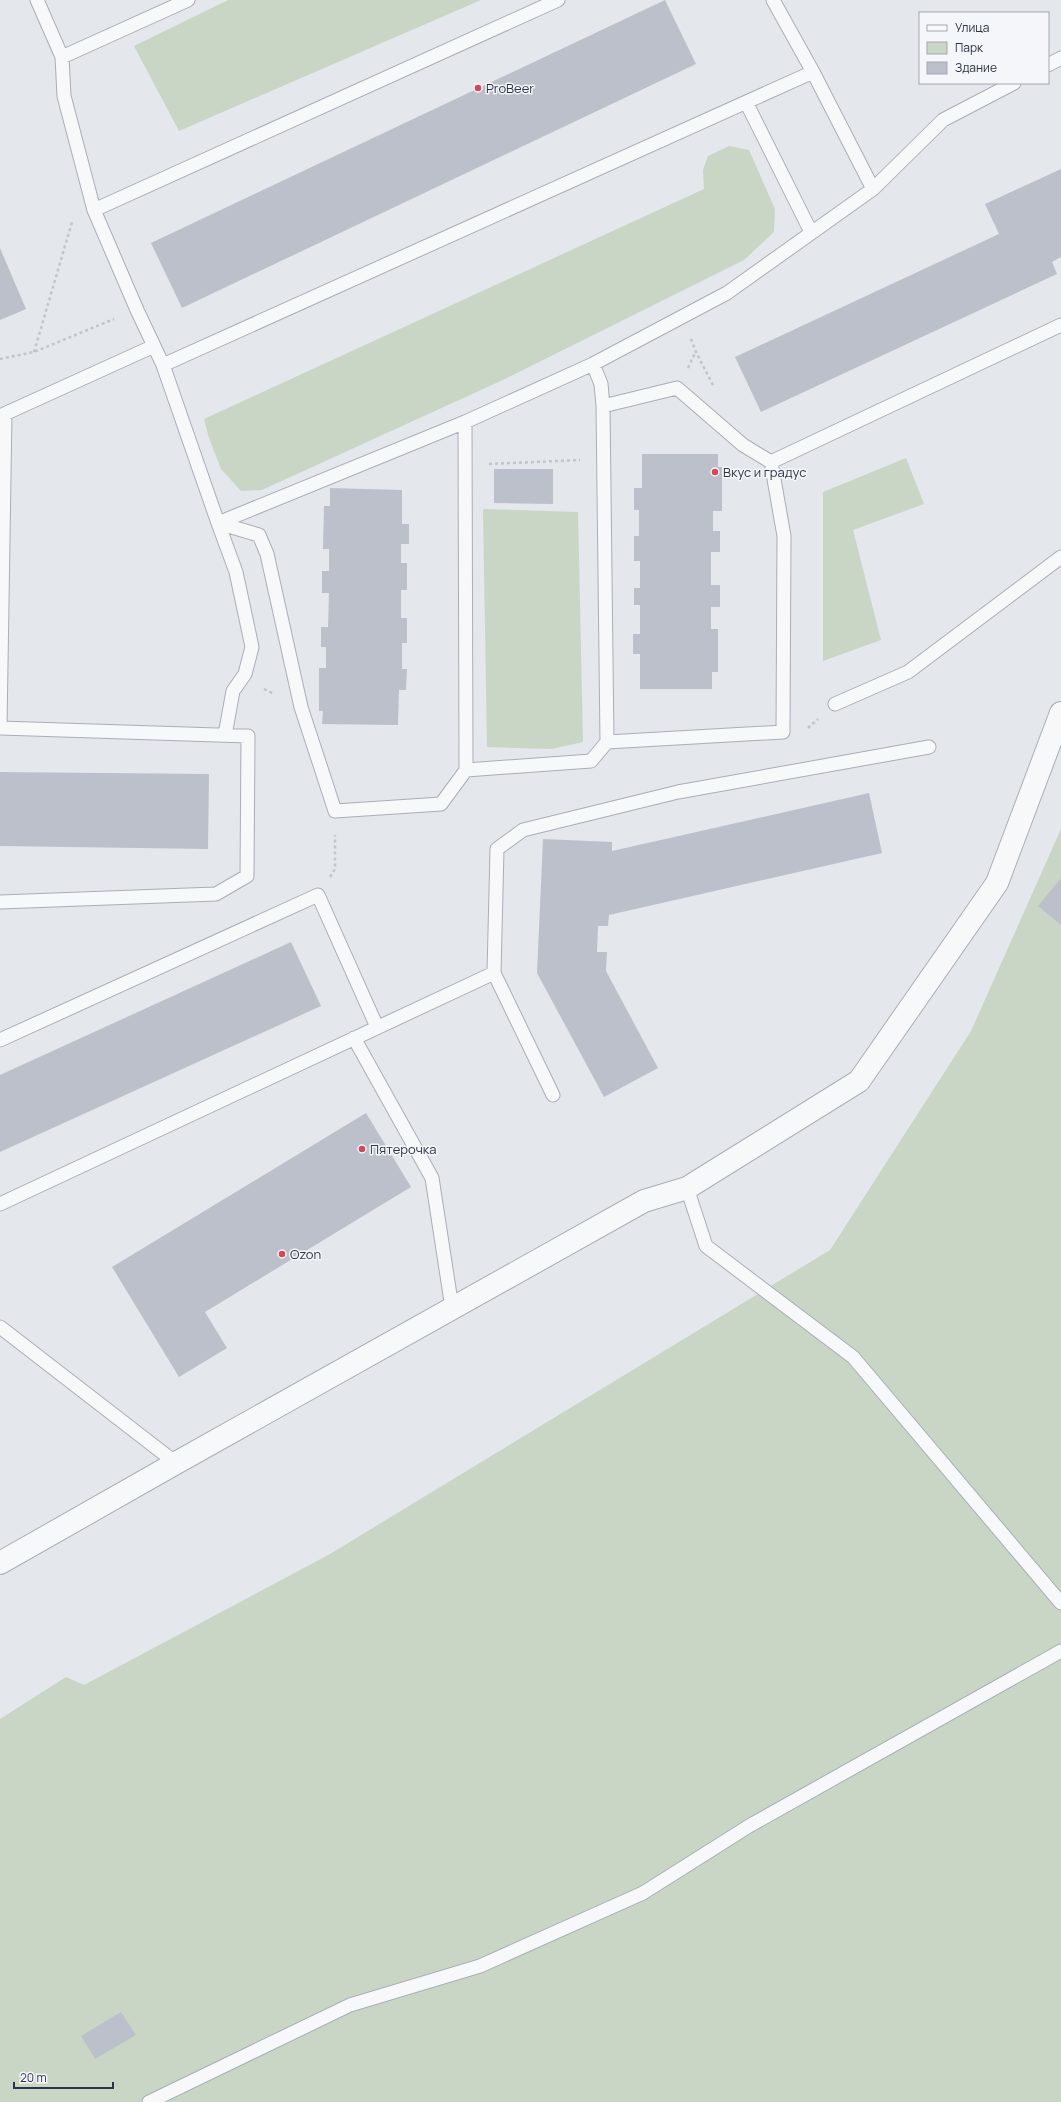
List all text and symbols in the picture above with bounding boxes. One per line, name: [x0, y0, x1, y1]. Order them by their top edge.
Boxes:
legend: [919, 12, 1049, 84]
text: Улица: [955, 19, 989, 36]
text: Парк: [955, 39, 984, 56]
text: Здание: [955, 59, 997, 76]
place label: ProBeer: [486, 79, 534, 97]
marker: ProBeer: [473, 83, 483, 93]
place label: Вкус и градус: [723, 463, 806, 481]
marker: Вкус и градус: [710, 467, 720, 477]
place label: Пятерочка: [370, 1140, 436, 1158]
marker: Пятерочка: [357, 1144, 367, 1154]
place label: Ozon: [290, 1245, 321, 1263]
marker: Ozon: [277, 1249, 287, 1259]
scale bar: [14, 2064, 113, 2090]
text: 20 m: [20, 2069, 47, 2086]

